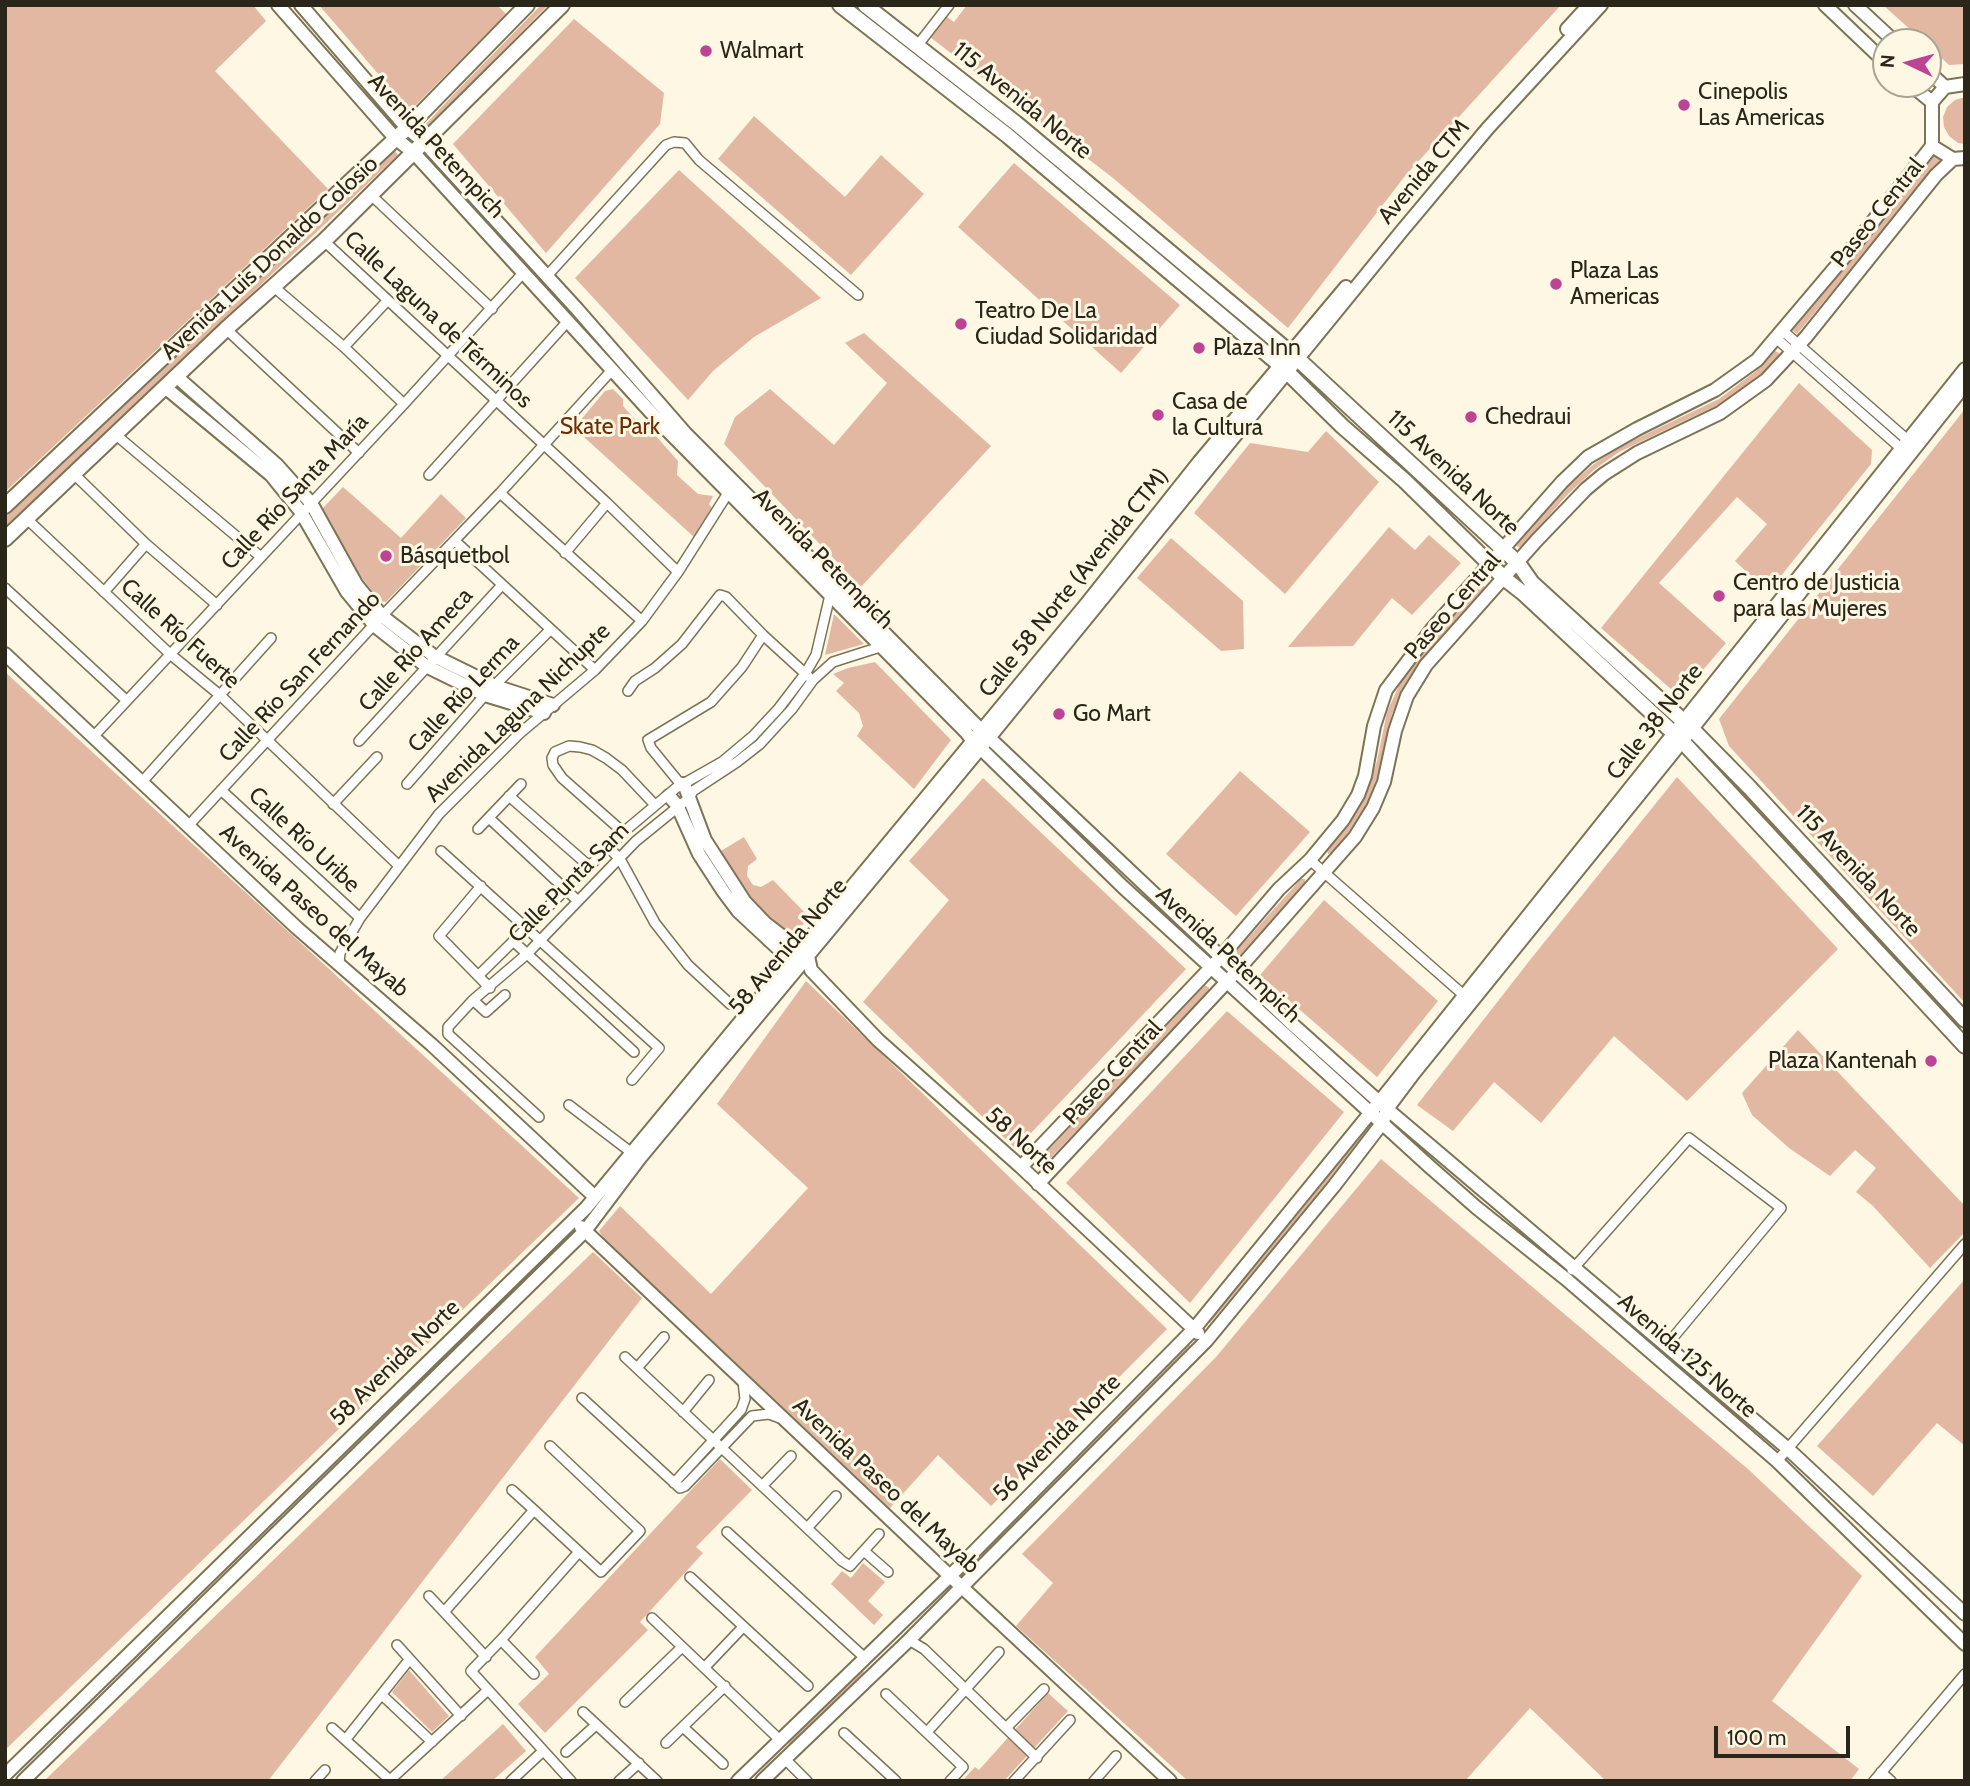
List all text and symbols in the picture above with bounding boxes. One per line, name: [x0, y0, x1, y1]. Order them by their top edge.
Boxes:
north arrow: [1872, 28, 1942, 98]
place label: Walmart: [720, 37, 804, 65]
street label: 115 Avenida Norte: [947, 37, 1097, 165]
marker: Walmart: [698, 43, 714, 59]
text: N: [1876, 54, 1900, 69]
street label: Avenida Petempich: [362, 68, 510, 224]
place label: Cinepolis Las Americas: [1698, 78, 1825, 132]
marker: Cinepolis Las Americas: [1676, 97, 1692, 113]
street label: Avenida CTM: [1372, 114, 1476, 230]
street label: Avenida Luis Donaldo Colosio: [156, 150, 384, 366]
street label: Paseo Central: [1826, 153, 1930, 273]
street label: Calle Laguna de Términos: [338, 226, 538, 414]
place label: Plaza Las Americas: [1570, 257, 1659, 311]
marker: Plaza Las Americas: [1548, 276, 1564, 292]
place label: Teatro De La Ciudad Solidaridad: [975, 297, 1157, 351]
marker: Teatro De La Ciudad Solidaridad: [953, 316, 969, 332]
place label: Plaza Inn: [1213, 334, 1301, 362]
marker: Plaza Inn: [1191, 340, 1207, 356]
place label: Casa de la Cultura: [1172, 388, 1263, 442]
place label: Chedraui: [1485, 403, 1571, 431]
street label: 115 Avenida Norte: [1381, 405, 1525, 541]
marker: Casa de la Cultura: [1150, 407, 1166, 423]
street label: Calle Río Santa María: [216, 408, 374, 576]
marker: Chedraui: [1463, 409, 1479, 425]
park label: Skate Park: [560, 413, 660, 441]
street label: Calle 58 Norte (Avenida CTM): [973, 463, 1175, 703]
street label: Avenida Petempich: [747, 483, 899, 635]
place label: Básquetbol: [400, 542, 510, 570]
street label: Paseo Central: [1399, 547, 1507, 665]
marker: Básquetbol: [378, 548, 394, 564]
place label: Centro de Justicia para las Mujeres: [1733, 569, 1900, 623]
street label: Calle Río Fuerte: [115, 573, 245, 695]
street label: Calle Río Ameca: [353, 582, 479, 718]
street label: Calle Río San Fernando: [214, 586, 386, 768]
marker: Centro de Justicia para las Mujeres: [1711, 588, 1727, 604]
street label: Avenida Laguna Nichupte: [420, 618, 616, 808]
street label: Calle Río Lerma: [402, 629, 526, 759]
street label: Calle 38 Norte: [1601, 658, 1709, 786]
place label: Go Mart: [1073, 700, 1151, 728]
marker: Go Mart: [1051, 706, 1067, 722]
street label: Calle Río Uribe: [243, 781, 365, 899]
street label: 115 Avenida Norte: [1790, 799, 1926, 943]
street label: Calle Punta Sam: [503, 817, 635, 949]
street label: Avenida Paseo del Mayab: [214, 819, 414, 1003]
street label: 58 Avenida Norte: [723, 873, 853, 1021]
street label: Avenida Petempich: [1150, 881, 1306, 1029]
street label: Paseo Central: [1058, 1015, 1168, 1131]
place label: Plaza Kantenah: [1768, 1047, 1917, 1075]
marker: Plaza Kantenah: [1923, 1053, 1939, 1069]
street label: 58 Norte: [980, 1102, 1062, 1180]
street label: Avenida 125 Norte: [1612, 1288, 1762, 1424]
street label: 58 Avenida Norte: [324, 1294, 466, 1432]
street label: 56 Avenida Norte: [988, 1369, 1126, 1507]
street label: Avenida Paseo del Mayab: [787, 1392, 985, 1580]
scale bar: [1718, 1712, 1854, 1756]
text: 100 m: [1727, 1725, 1786, 1750]

